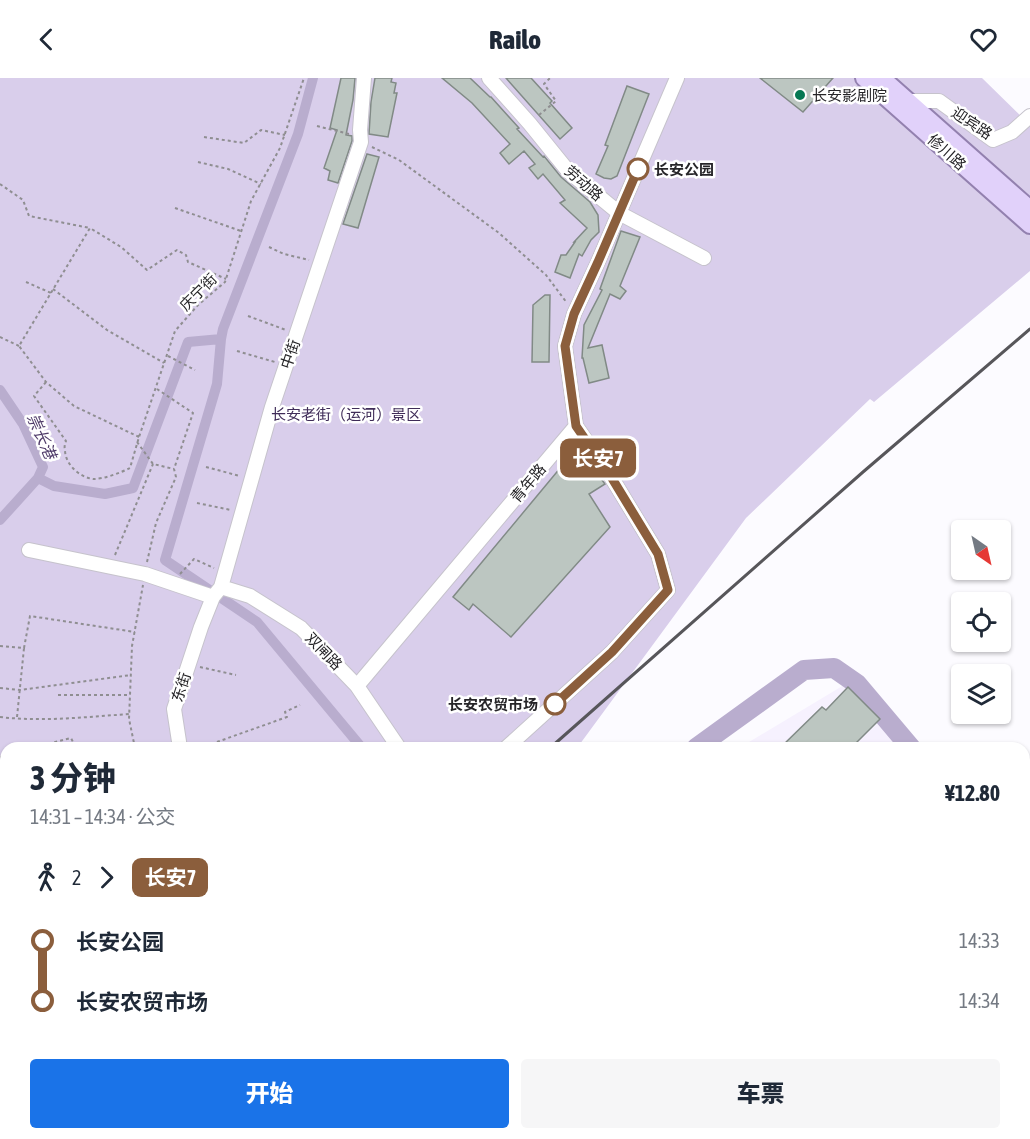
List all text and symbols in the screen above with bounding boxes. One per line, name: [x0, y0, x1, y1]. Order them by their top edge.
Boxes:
icon: back: [30, 23, 63, 56]
icon: heart: [967, 23, 1000, 56]
text: Railo: [489, 24, 541, 55]
place label: 长安影剧院: [812, 87, 887, 104]
marker: 长安影剧院: [793, 88, 807, 102]
street label: 迎宾路: [948, 104, 996, 142]
street label: 修川路: [925, 131, 969, 173]
marker: 长安公园: [627, 158, 649, 180]
place label: 长安公园: [654, 161, 714, 178]
street label: 劳动路: [561, 162, 607, 204]
street label: 庆宁街: [176, 270, 220, 314]
street label: 中街: [277, 337, 303, 371]
park label: 长安老街（运河）景区: [271, 406, 421, 423]
water label: 崇长港: [24, 410, 61, 463]
line badge: 长安7: [564, 438, 632, 478]
text: 长安7: [572, 446, 624, 470]
street label: 青年路: [507, 460, 549, 506]
north arrow: [951, 520, 1011, 580]
map controls: [951, 520, 1011, 724]
button: locate: [951, 592, 1011, 652]
street label: 双闸路: [302, 629, 346, 673]
button: layers: [951, 664, 1011, 724]
street label: 东街: [168, 670, 194, 704]
marker: 长安农贸市场: [544, 693, 566, 715]
place label: 长安农贸市场: [448, 696, 538, 713]
text: 3 分钟: [30, 759, 116, 797]
text: ¥12.80: [945, 780, 1000, 806]
text: 14:31 – 14:34 · 公交: [30, 805, 176, 828]
icon: walk: [30, 861, 63, 894]
icon: forward: [90, 861, 123, 894]
text: 长安7: [144, 865, 196, 889]
text: 2: [72, 866, 81, 889]
text: 长安公园: [76, 929, 164, 955]
text: 14:33: [959, 929, 1000, 952]
text: 长安农贸市场: [76, 989, 208, 1015]
text: 14:34: [959, 989, 1000, 1012]
button: 开始: [30, 1059, 509, 1128]
button: 车票: [521, 1059, 1000, 1128]

